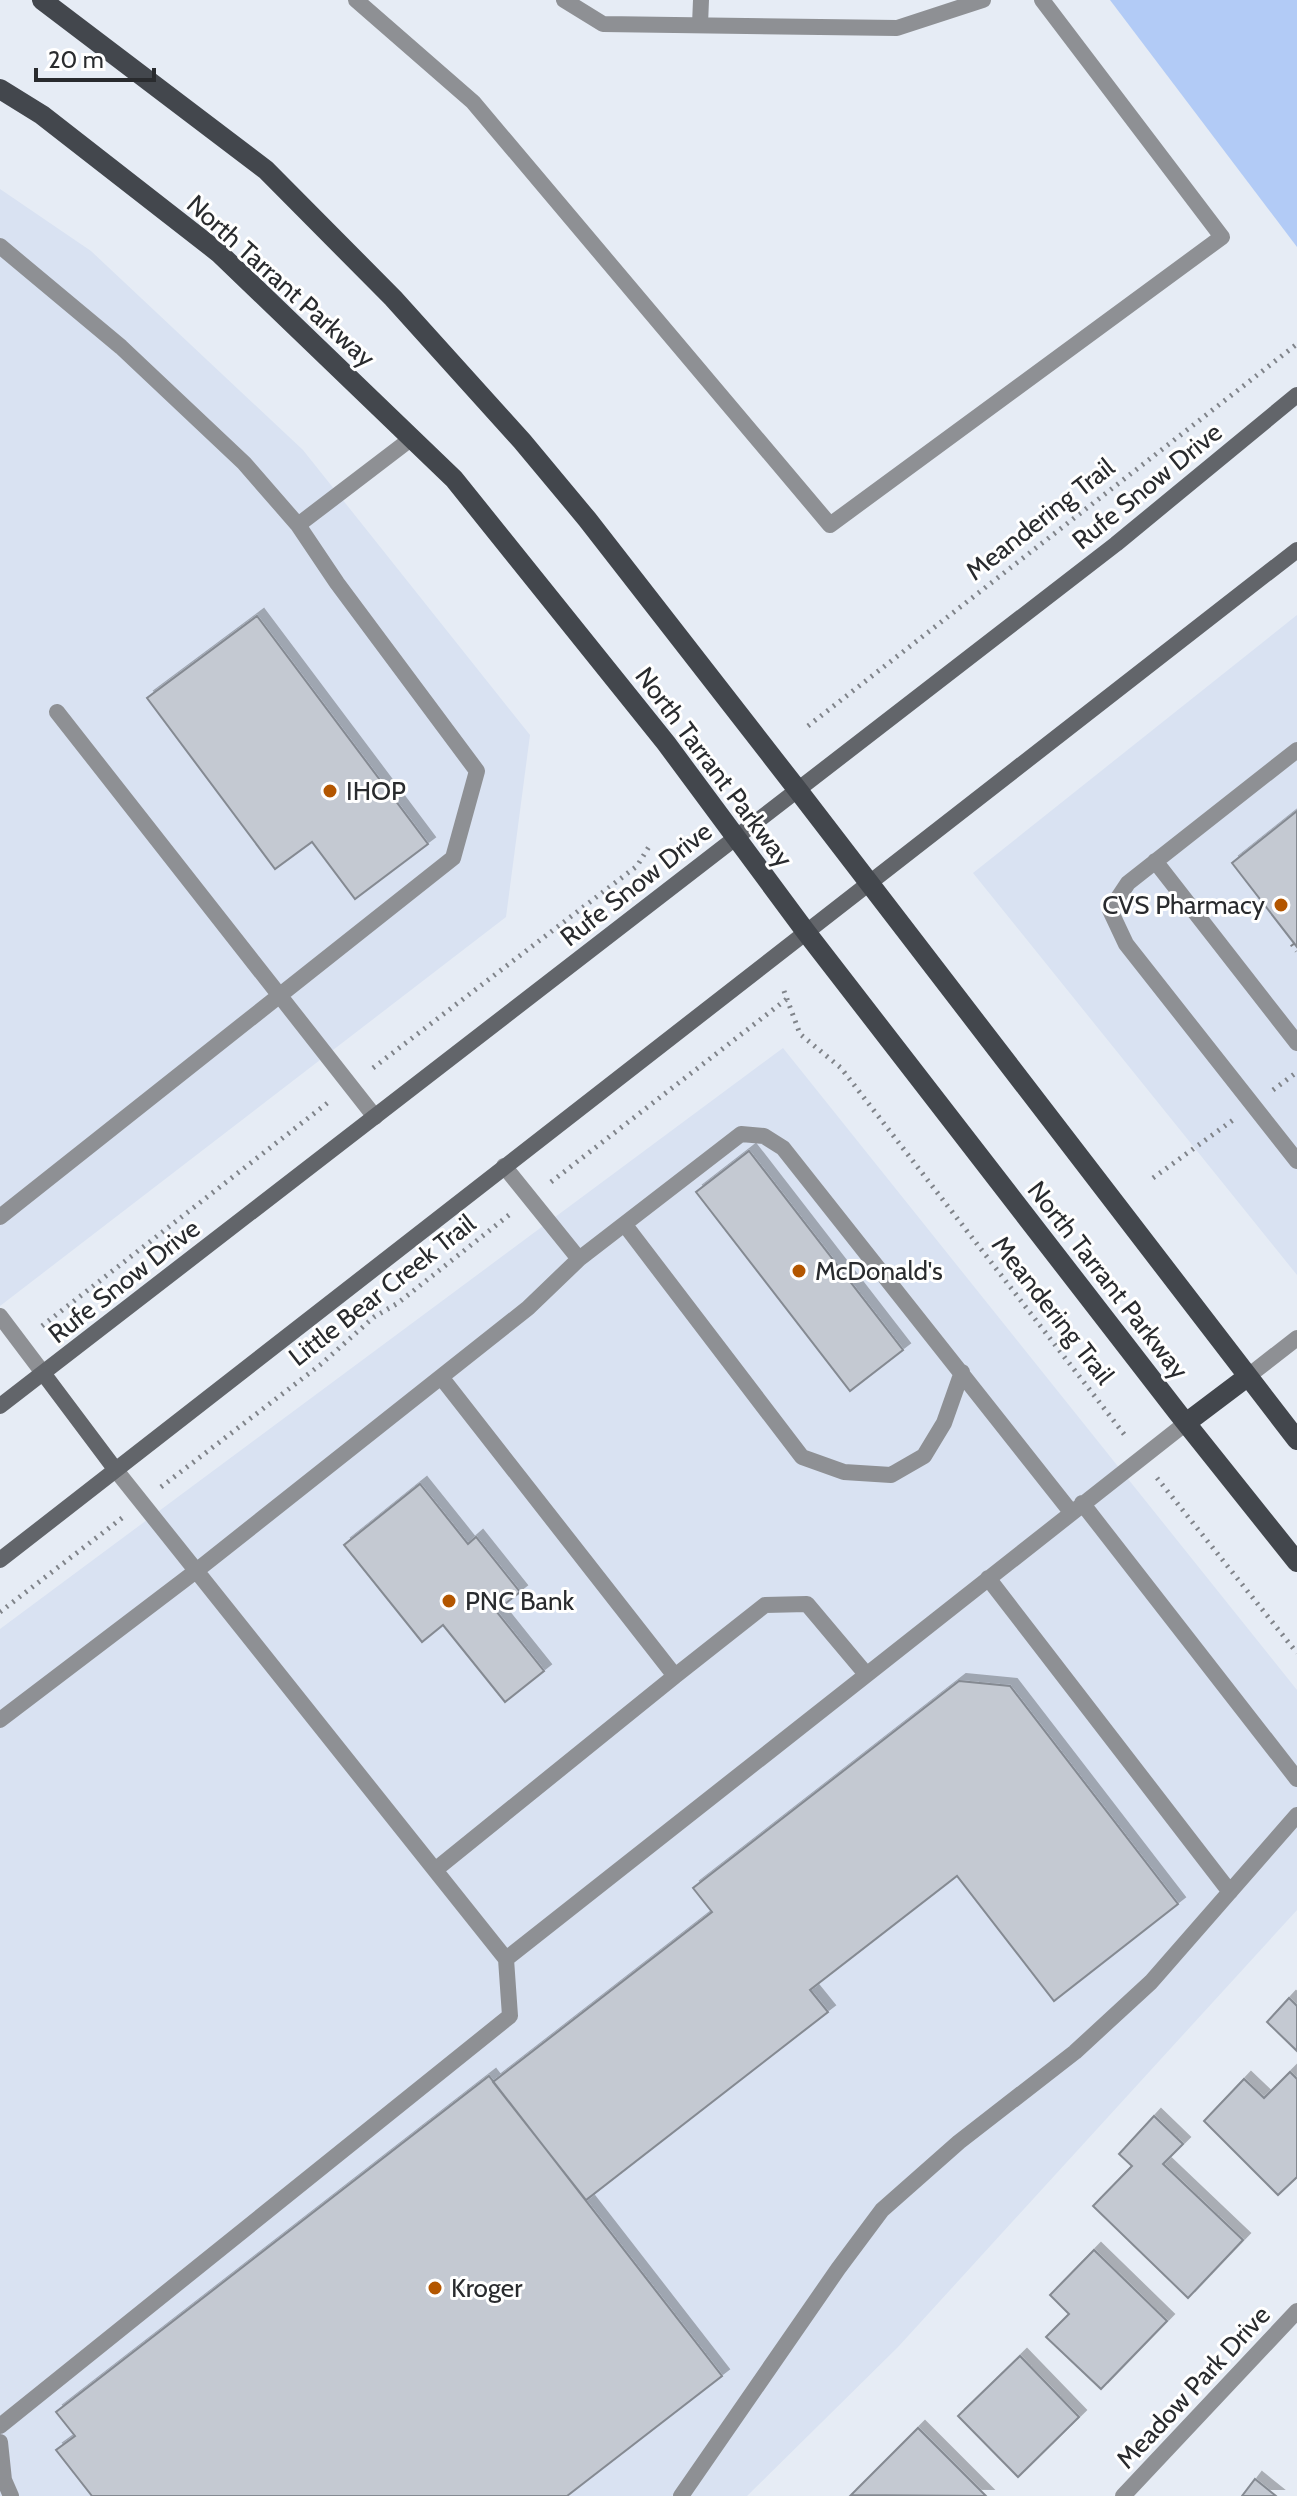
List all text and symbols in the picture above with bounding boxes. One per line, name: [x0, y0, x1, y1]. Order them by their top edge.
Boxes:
scale bar: [36, 32, 154, 82]
text: 20 m: [48, 45, 104, 74]
street label: North Tarrant Parkway: [180, 188, 382, 374]
street label: Rufe Snow Drive: [1066, 416, 1228, 556]
street label: Meandering Trail: [959, 451, 1121, 587]
street label: North Tarrant Parkway: [628, 661, 800, 873]
place label: IHOP: [346, 775, 406, 807]
marker: IHOP: [321, 782, 339, 800]
street label: Rufe Snow Drive: [554, 815, 718, 953]
place label: CVS Pharmacy: [1102, 889, 1265, 921]
marker: CVS Pharmacy: [1272, 896, 1290, 914]
street label: North Tarrant Parkway: [1021, 1175, 1195, 1385]
street label: Little Bear Creek Trail: [282, 1207, 482, 1373]
street label: Rufe Snow Drive: [42, 1212, 206, 1350]
street label: Meandering Trail: [985, 1229, 1121, 1391]
place label: McDonald's: [815, 1255, 943, 1287]
marker: McDonald's: [790, 1262, 808, 1280]
place label: PNC Bank: [465, 1585, 575, 1617]
marker: PNC Bank: [440, 1592, 458, 1610]
place label: Kroger: [451, 2272, 523, 2304]
marker: Kroger: [426, 2279, 444, 2297]
street label: Meadow Park Drive: [1109, 2299, 1277, 2475]

